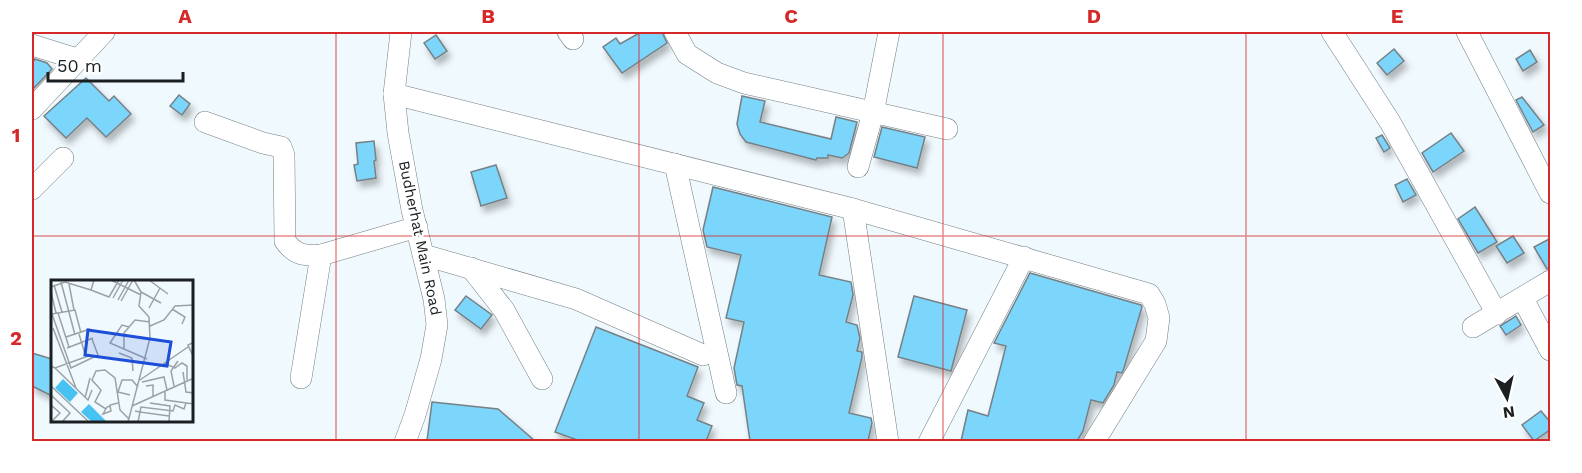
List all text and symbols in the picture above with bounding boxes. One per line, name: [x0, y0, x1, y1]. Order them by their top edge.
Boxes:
text: A: [178, 4, 192, 28]
text: B: [481, 4, 495, 28]
text: C: [784, 4, 798, 28]
text: D: [1087, 4, 1101, 28]
text: E: [1391, 4, 1403, 28]
scale bar: [48, 45, 183, 83]
text: 50 m: [57, 55, 102, 76]
text: 1: [12, 123, 20, 147]
street label: Budherhat Main Road: [395, 159, 445, 317]
inset map: [51, 280, 194, 422]
text: 2: [10, 326, 22, 350]
north arrow: [1477, 368, 1537, 428]
text: N: [1502, 402, 1516, 423]

